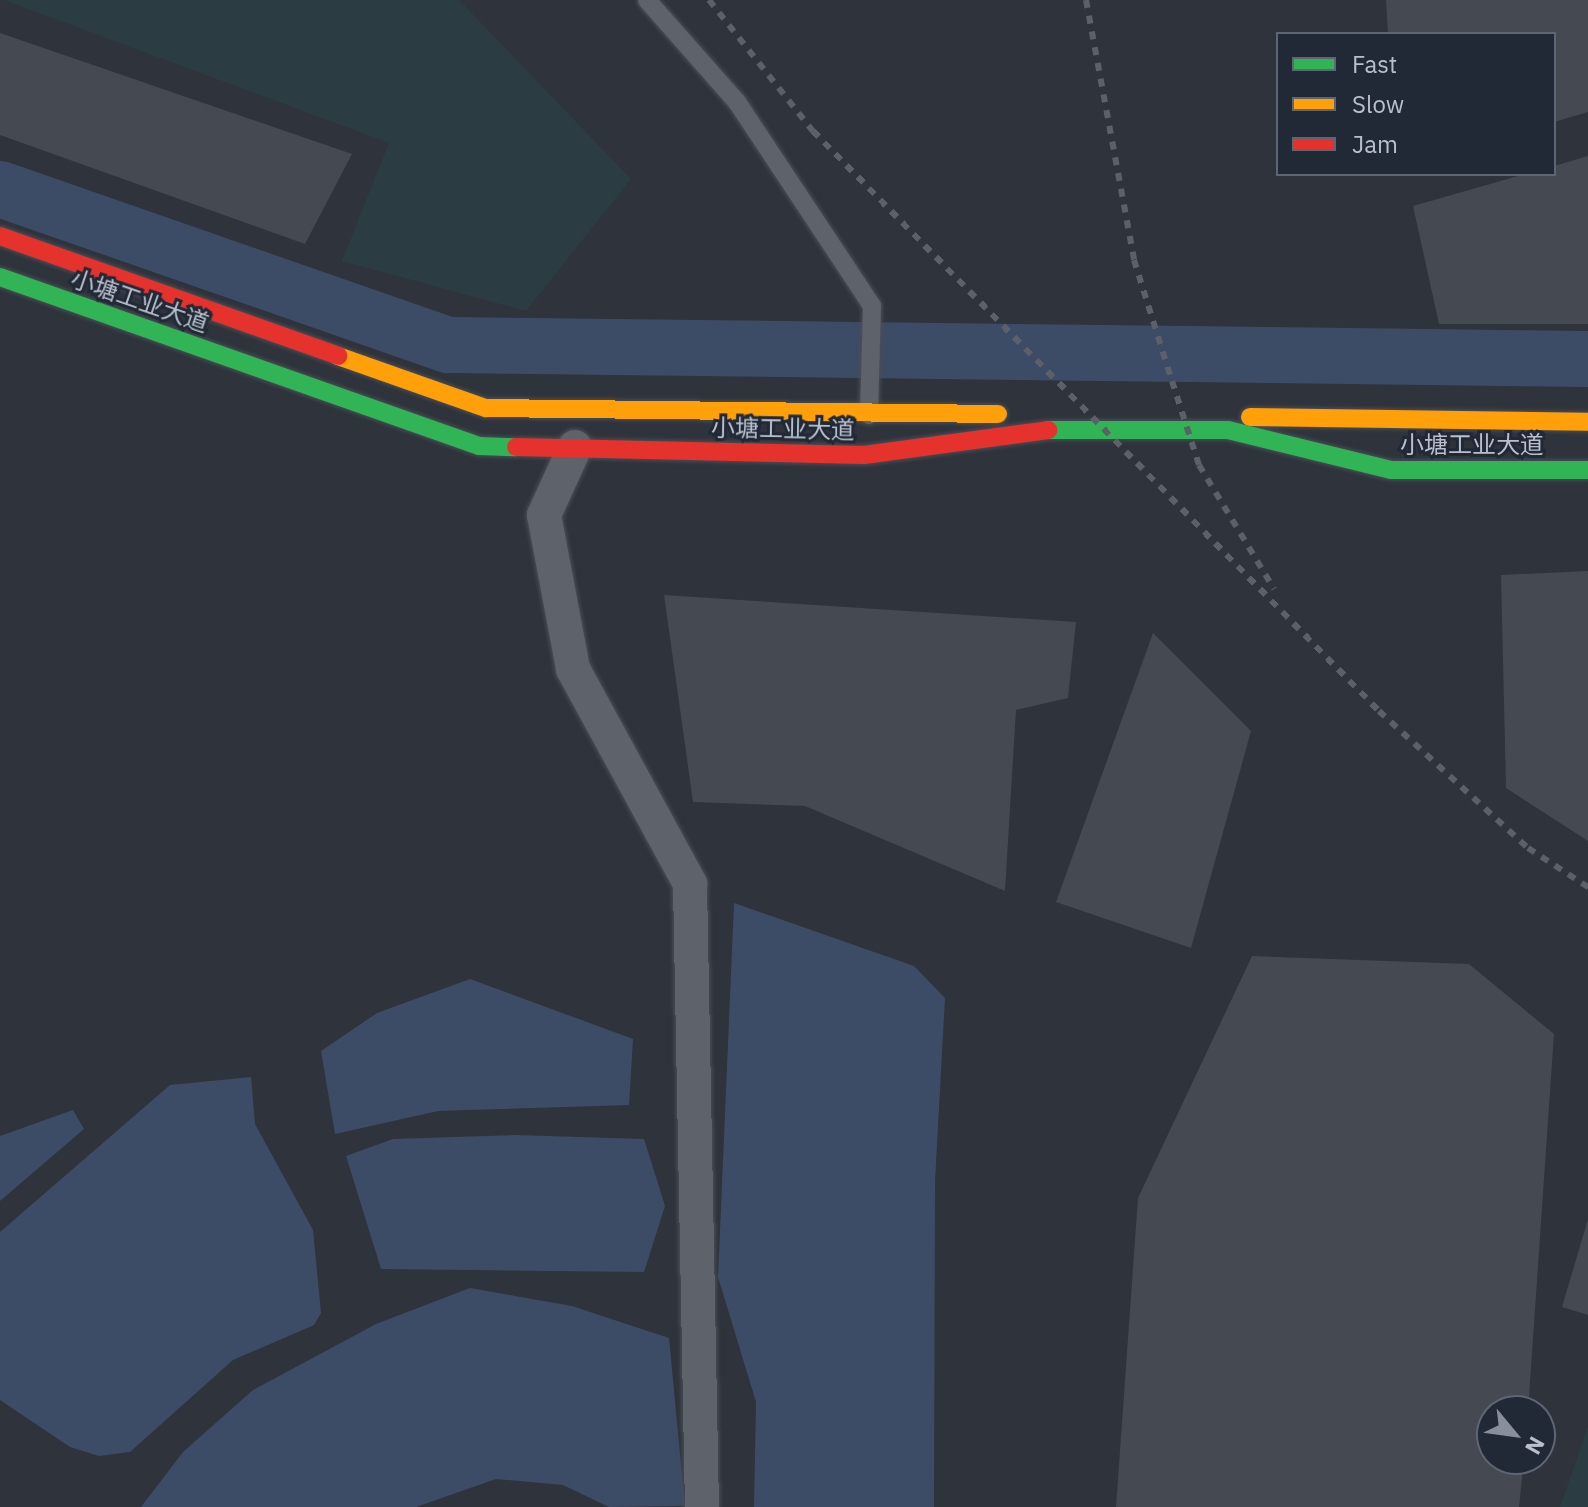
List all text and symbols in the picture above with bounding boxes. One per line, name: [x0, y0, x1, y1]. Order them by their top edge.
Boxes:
legend: [1276, 32, 1556, 176]
text: Fast: [1352, 48, 1397, 80]
text: Slow: [1352, 88, 1404, 120]
text: Jam: [1352, 128, 1398, 160]
street label: 小塘工业大道: [67, 264, 213, 338]
street label: 小塘工业大道: [711, 413, 855, 445]
street label: 小塘工业大道: [1400, 431, 1544, 459]
north arrow: [1476, 1395, 1556, 1475]
text: N: [1519, 1432, 1552, 1460]

